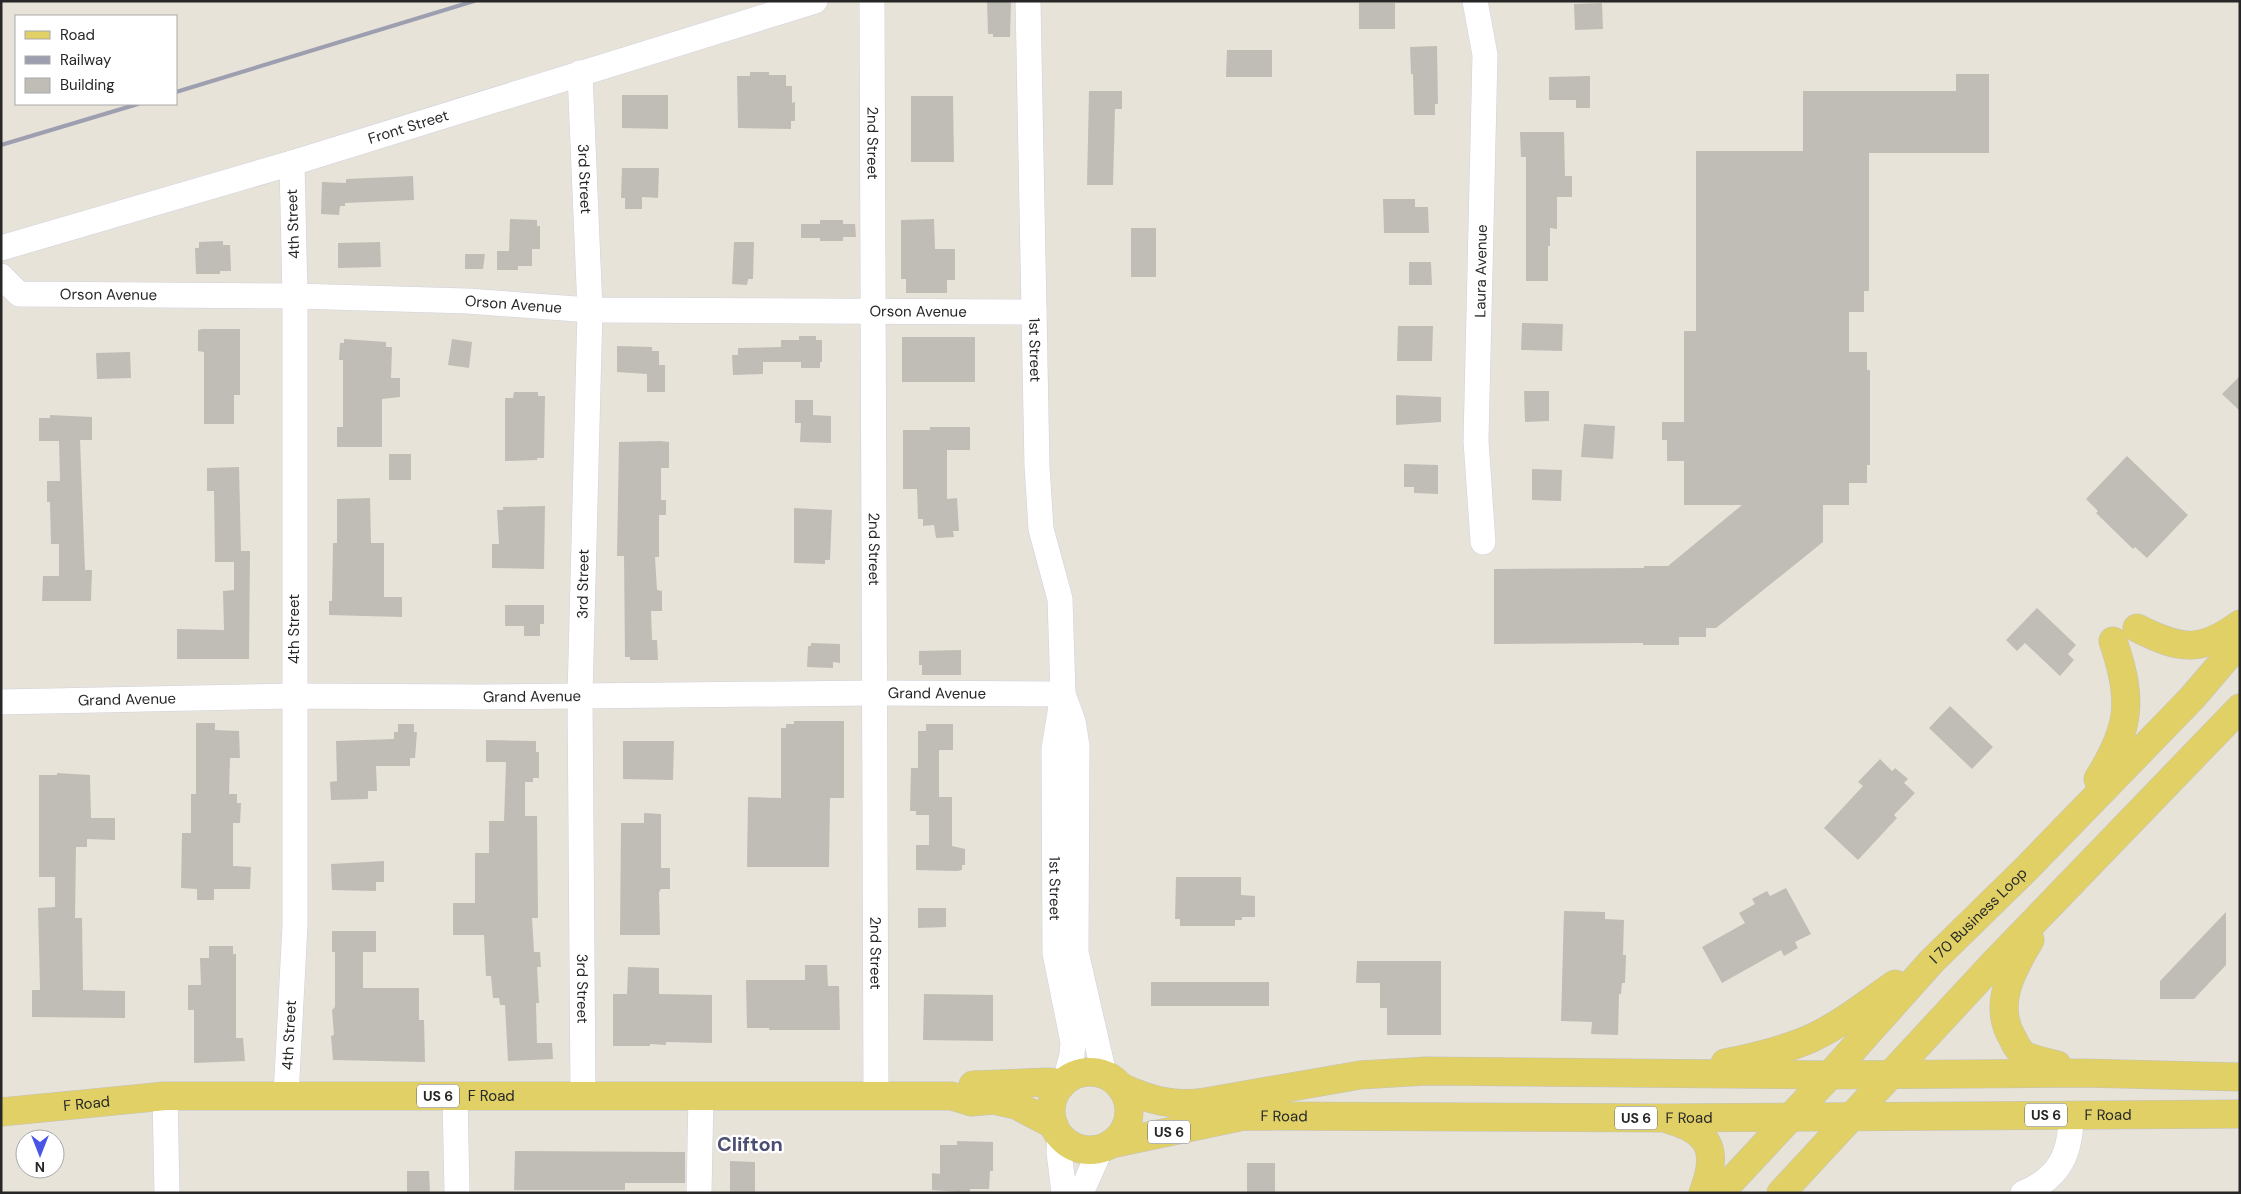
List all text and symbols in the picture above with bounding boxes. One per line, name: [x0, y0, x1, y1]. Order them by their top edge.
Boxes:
legend: [15, 15, 178, 105]
text: Road: [60, 25, 95, 45]
text: Railway: [60, 50, 112, 70]
text: Building: [60, 75, 115, 95]
street label: Front Street: [366, 105, 451, 149]
street label: 2nd Street: [862, 106, 883, 180]
street label: 3rd Street: [573, 143, 596, 214]
street label: 4th Street: [282, 189, 304, 259]
street label: Laura Avenue: [1470, 224, 1492, 318]
street label: Orson Avenue: [60, 284, 157, 305]
street label: Orson Avenue: [464, 291, 563, 318]
street label: Orson Avenue: [869, 301, 967, 322]
street label: 1st Street: [1024, 318, 1045, 382]
street label: 2nd Street: [864, 512, 884, 586]
street label: 3rd Street: [572, 549, 594, 619]
street label: 4th Street: [284, 594, 304, 664]
street label: Grand Avenue: [888, 683, 986, 704]
street label: Grand Avenue: [483, 686, 581, 707]
street label: Grand Avenue: [78, 688, 176, 710]
street label: 1st Street: [1045, 856, 1065, 921]
street label: I 70 Business Loop: [1925, 863, 2031, 968]
street label: 2nd Street: [865, 916, 886, 990]
street label: 3rd Street: [572, 954, 592, 1024]
street label: 4th Street: [277, 999, 301, 1071]
road number: US 6: [417, 1084, 459, 1108]
street label: F Road: [468, 1086, 515, 1106]
street label: F Road: [62, 1091, 111, 1116]
road number: US 6: [2025, 1104, 2067, 1126]
street label: F Road: [2085, 1105, 2132, 1125]
street label: F Road: [1261, 1106, 1308, 1126]
road number: US 6: [1615, 1106, 1657, 1130]
street label: F Road: [1666, 1108, 1713, 1128]
road number: US 6: [1148, 1120, 1190, 1144]
north arrow: [15, 1129, 65, 1179]
district label: Clifton: [717, 1131, 783, 1157]
text: N: [35, 1158, 45, 1176]

